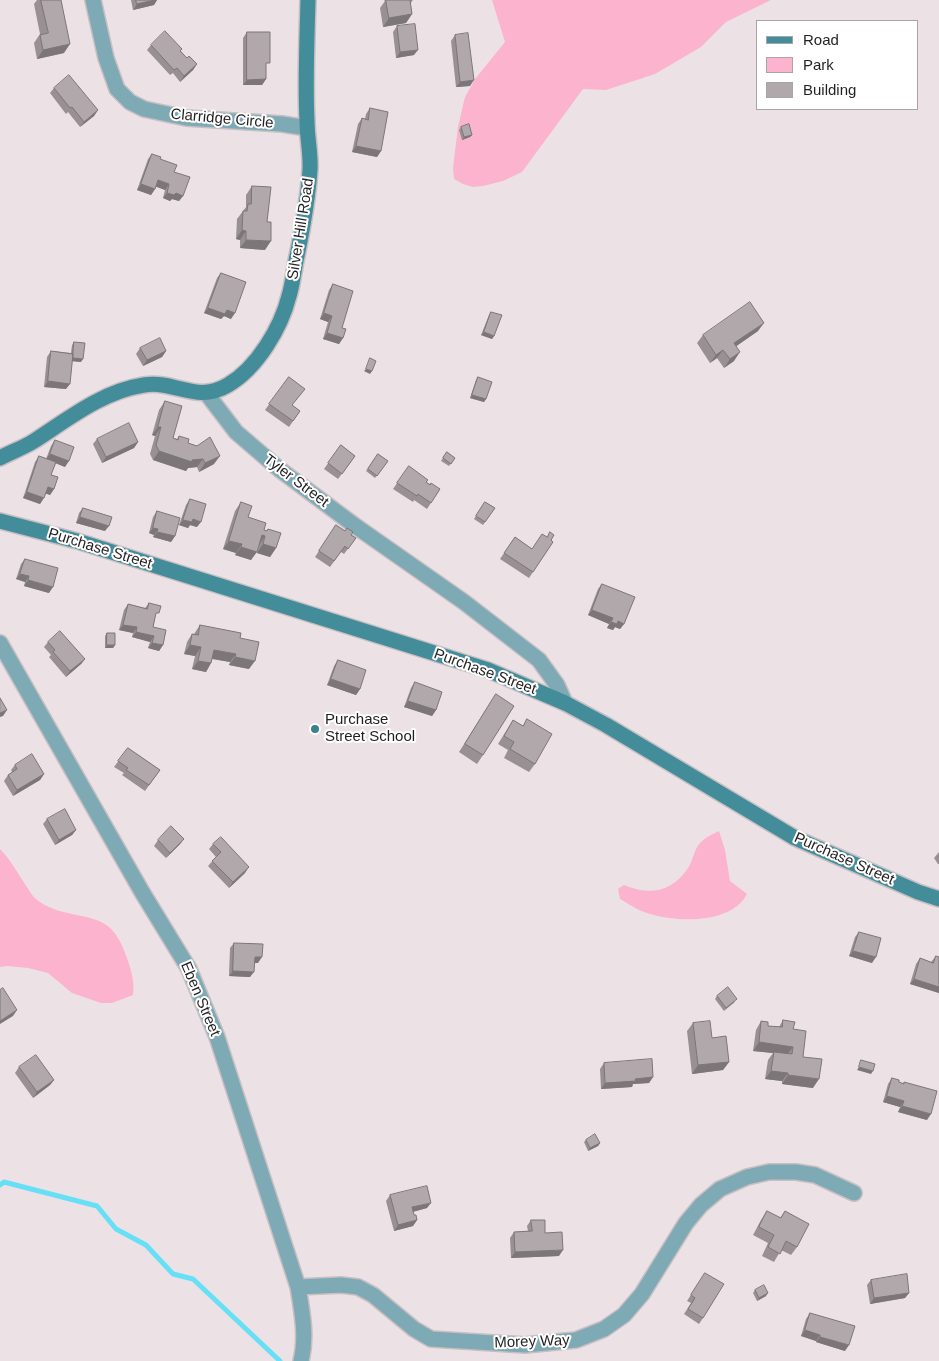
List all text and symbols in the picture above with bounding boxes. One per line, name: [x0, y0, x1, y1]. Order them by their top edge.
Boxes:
legend: [756, 20, 919, 110]
text: Road: [803, 31, 839, 48]
text: Park: [803, 56, 834, 73]
text: Building: [803, 81, 856, 98]
street label: Clarridge Circle: [170, 106, 274, 132]
street label: Silver Hill Road: [284, 177, 318, 281]
street label: Tyler Street: [260, 451, 332, 511]
street label: Purchase Street: [46, 525, 154, 573]
street label: Purchase Street: [431, 645, 539, 699]
place label: Purchase Street School: [325, 711, 415, 746]
marker: Purchase Street School: [309, 723, 321, 735]
street label: Purchase Street: [791, 829, 897, 889]
street label: Eben Street: [176, 959, 224, 1039]
street label: Morey Way: [494, 1332, 570, 1352]

